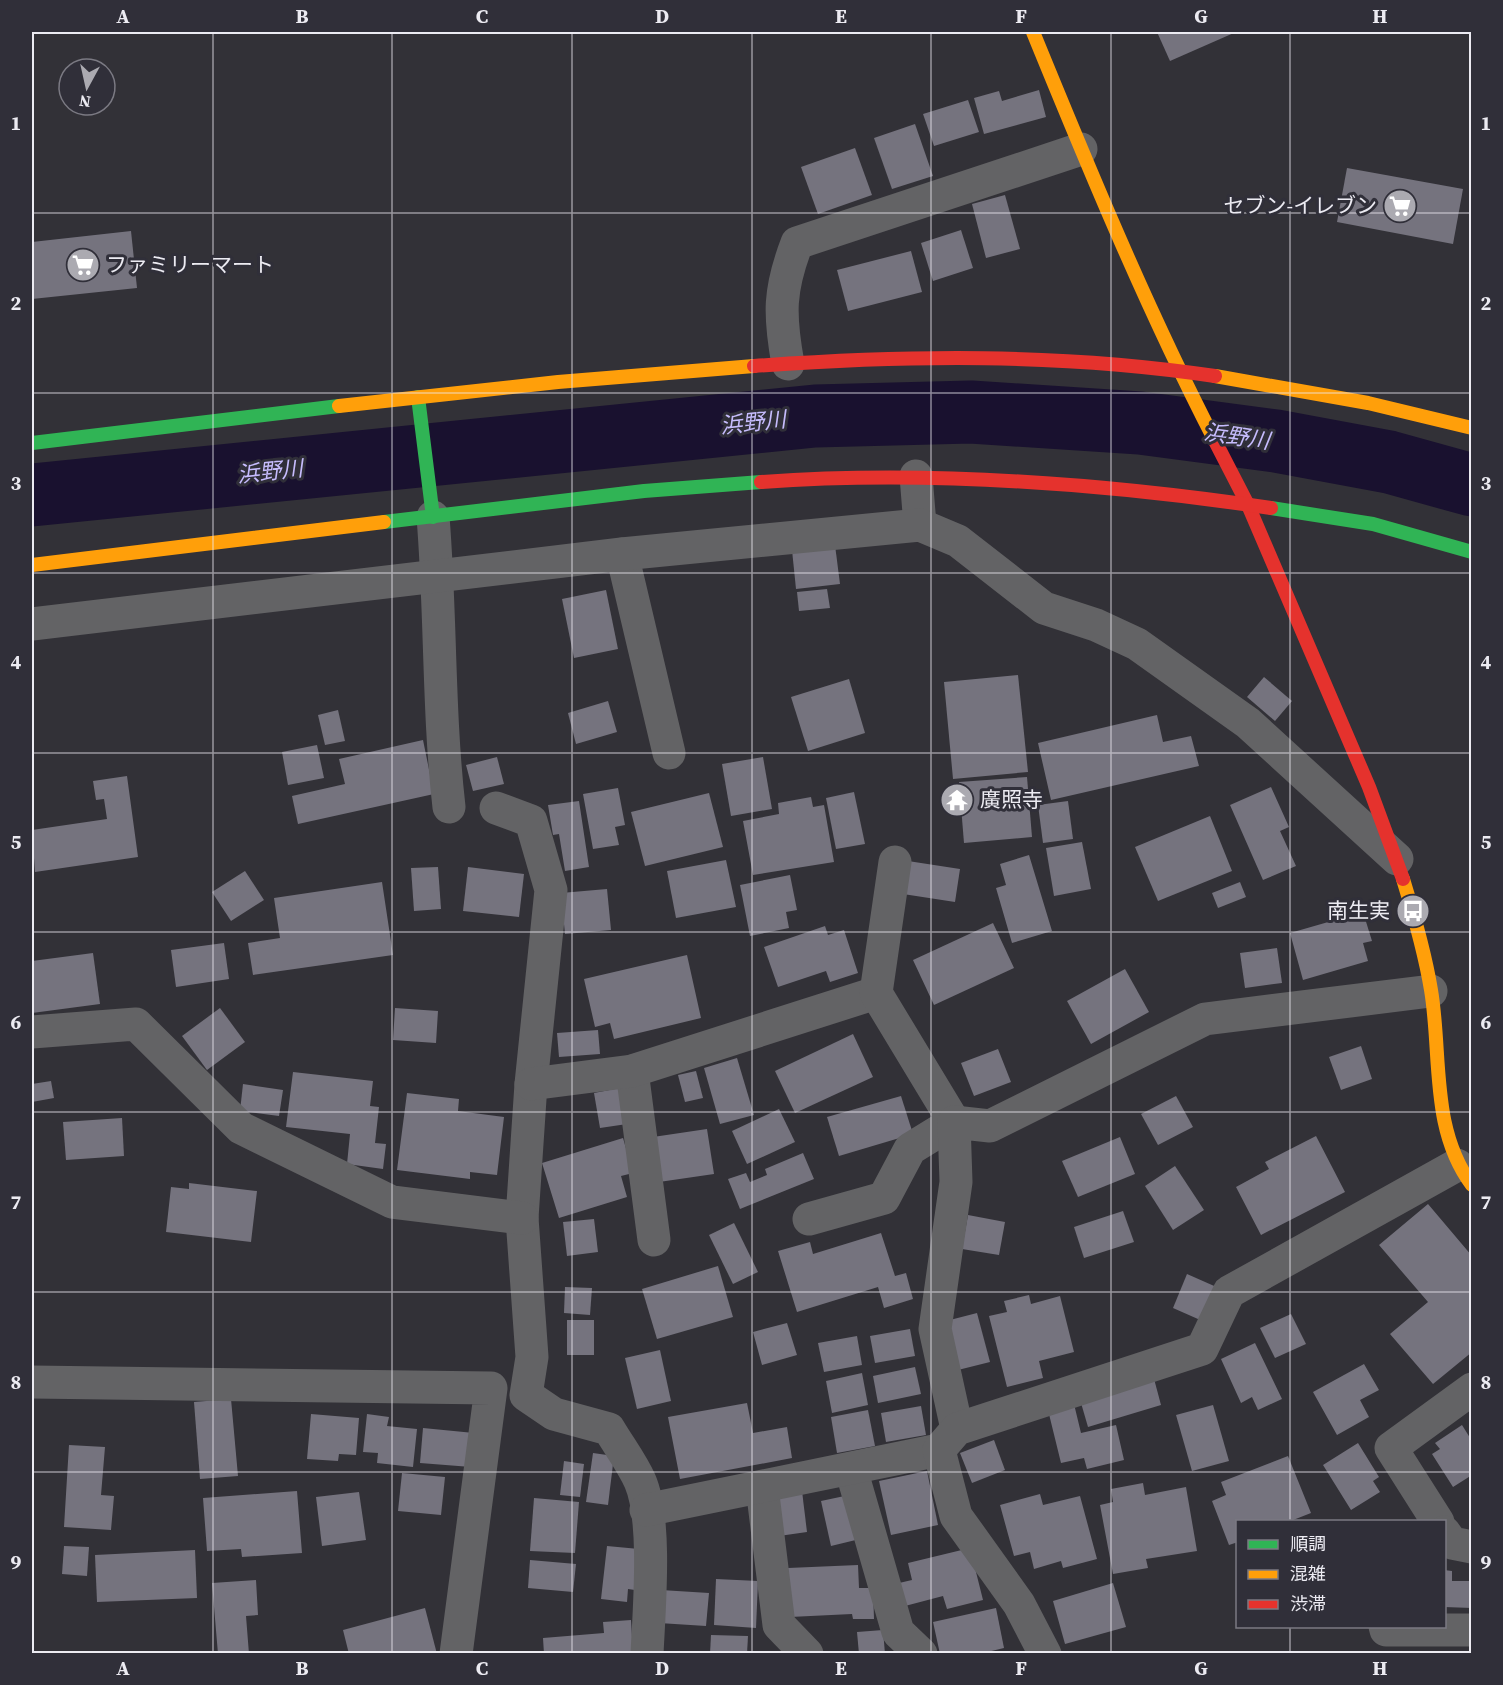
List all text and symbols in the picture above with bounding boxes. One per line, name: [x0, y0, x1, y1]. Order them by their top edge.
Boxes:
text: A: [116, 2, 130, 30]
text: B: [295, 2, 309, 30]
text: C: [476, 2, 488, 30]
text: D: [655, 2, 669, 30]
text: E: [835, 2, 847, 30]
text: F: [1015, 2, 1027, 30]
text: G: [1194, 2, 1208, 30]
text: H: [1372, 2, 1388, 30]
north arrow: [57, 57, 117, 117]
text: N: [77, 90, 92, 114]
text: 1: [11, 109, 21, 137]
text: 1: [1481, 109, 1491, 137]
supermarket icon: セブン-イレブン: [1382, 188, 1418, 224]
place label: セブン-イレブン: [1223, 191, 1377, 220]
supermarket icon: ファミリーマート: [65, 247, 101, 283]
place label: ファミリーマート: [106, 250, 274, 279]
text: 2: [11, 289, 22, 317]
text: 2: [1481, 289, 1492, 317]
water label: 浜野川: [719, 403, 789, 440]
water label: 浜野川: [1202, 417, 1274, 456]
water label: 浜野川: [236, 452, 306, 489]
text: 3: [11, 469, 22, 497]
text: 3: [1481, 469, 1492, 497]
text: 4: [11, 648, 22, 676]
text: 4: [1481, 648, 1492, 676]
temple icon: 廣照寺: [939, 782, 975, 818]
place label: 廣照寺: [980, 785, 1043, 814]
text: 5: [11, 828, 22, 856]
text: 5: [1481, 828, 1492, 856]
bus stop icon: 南生実: [1395, 893, 1431, 929]
place label: 南生実: [1327, 896, 1390, 925]
text: 6: [11, 1008, 22, 1036]
text: 6: [1481, 1008, 1492, 1036]
text: 7: [11, 1188, 22, 1216]
text: 7: [1481, 1188, 1492, 1216]
text: 8: [11, 1368, 21, 1396]
text: 8: [1481, 1368, 1491, 1396]
legend: [1236, 1520, 1446, 1628]
text: 順調: [1290, 1531, 1326, 1556]
text: 9: [11, 1548, 22, 1576]
text: 9: [1481, 1548, 1492, 1576]
text: 混雑: [1290, 1561, 1326, 1586]
text: 渋滞: [1290, 1591, 1326, 1616]
text: A: [116, 1654, 130, 1682]
text: B: [295, 1654, 309, 1682]
text: C: [476, 1654, 488, 1682]
text: D: [655, 1654, 669, 1682]
text: E: [835, 1654, 847, 1682]
text: F: [1015, 1654, 1027, 1682]
text: G: [1194, 1654, 1208, 1682]
text: H: [1372, 1654, 1388, 1682]

